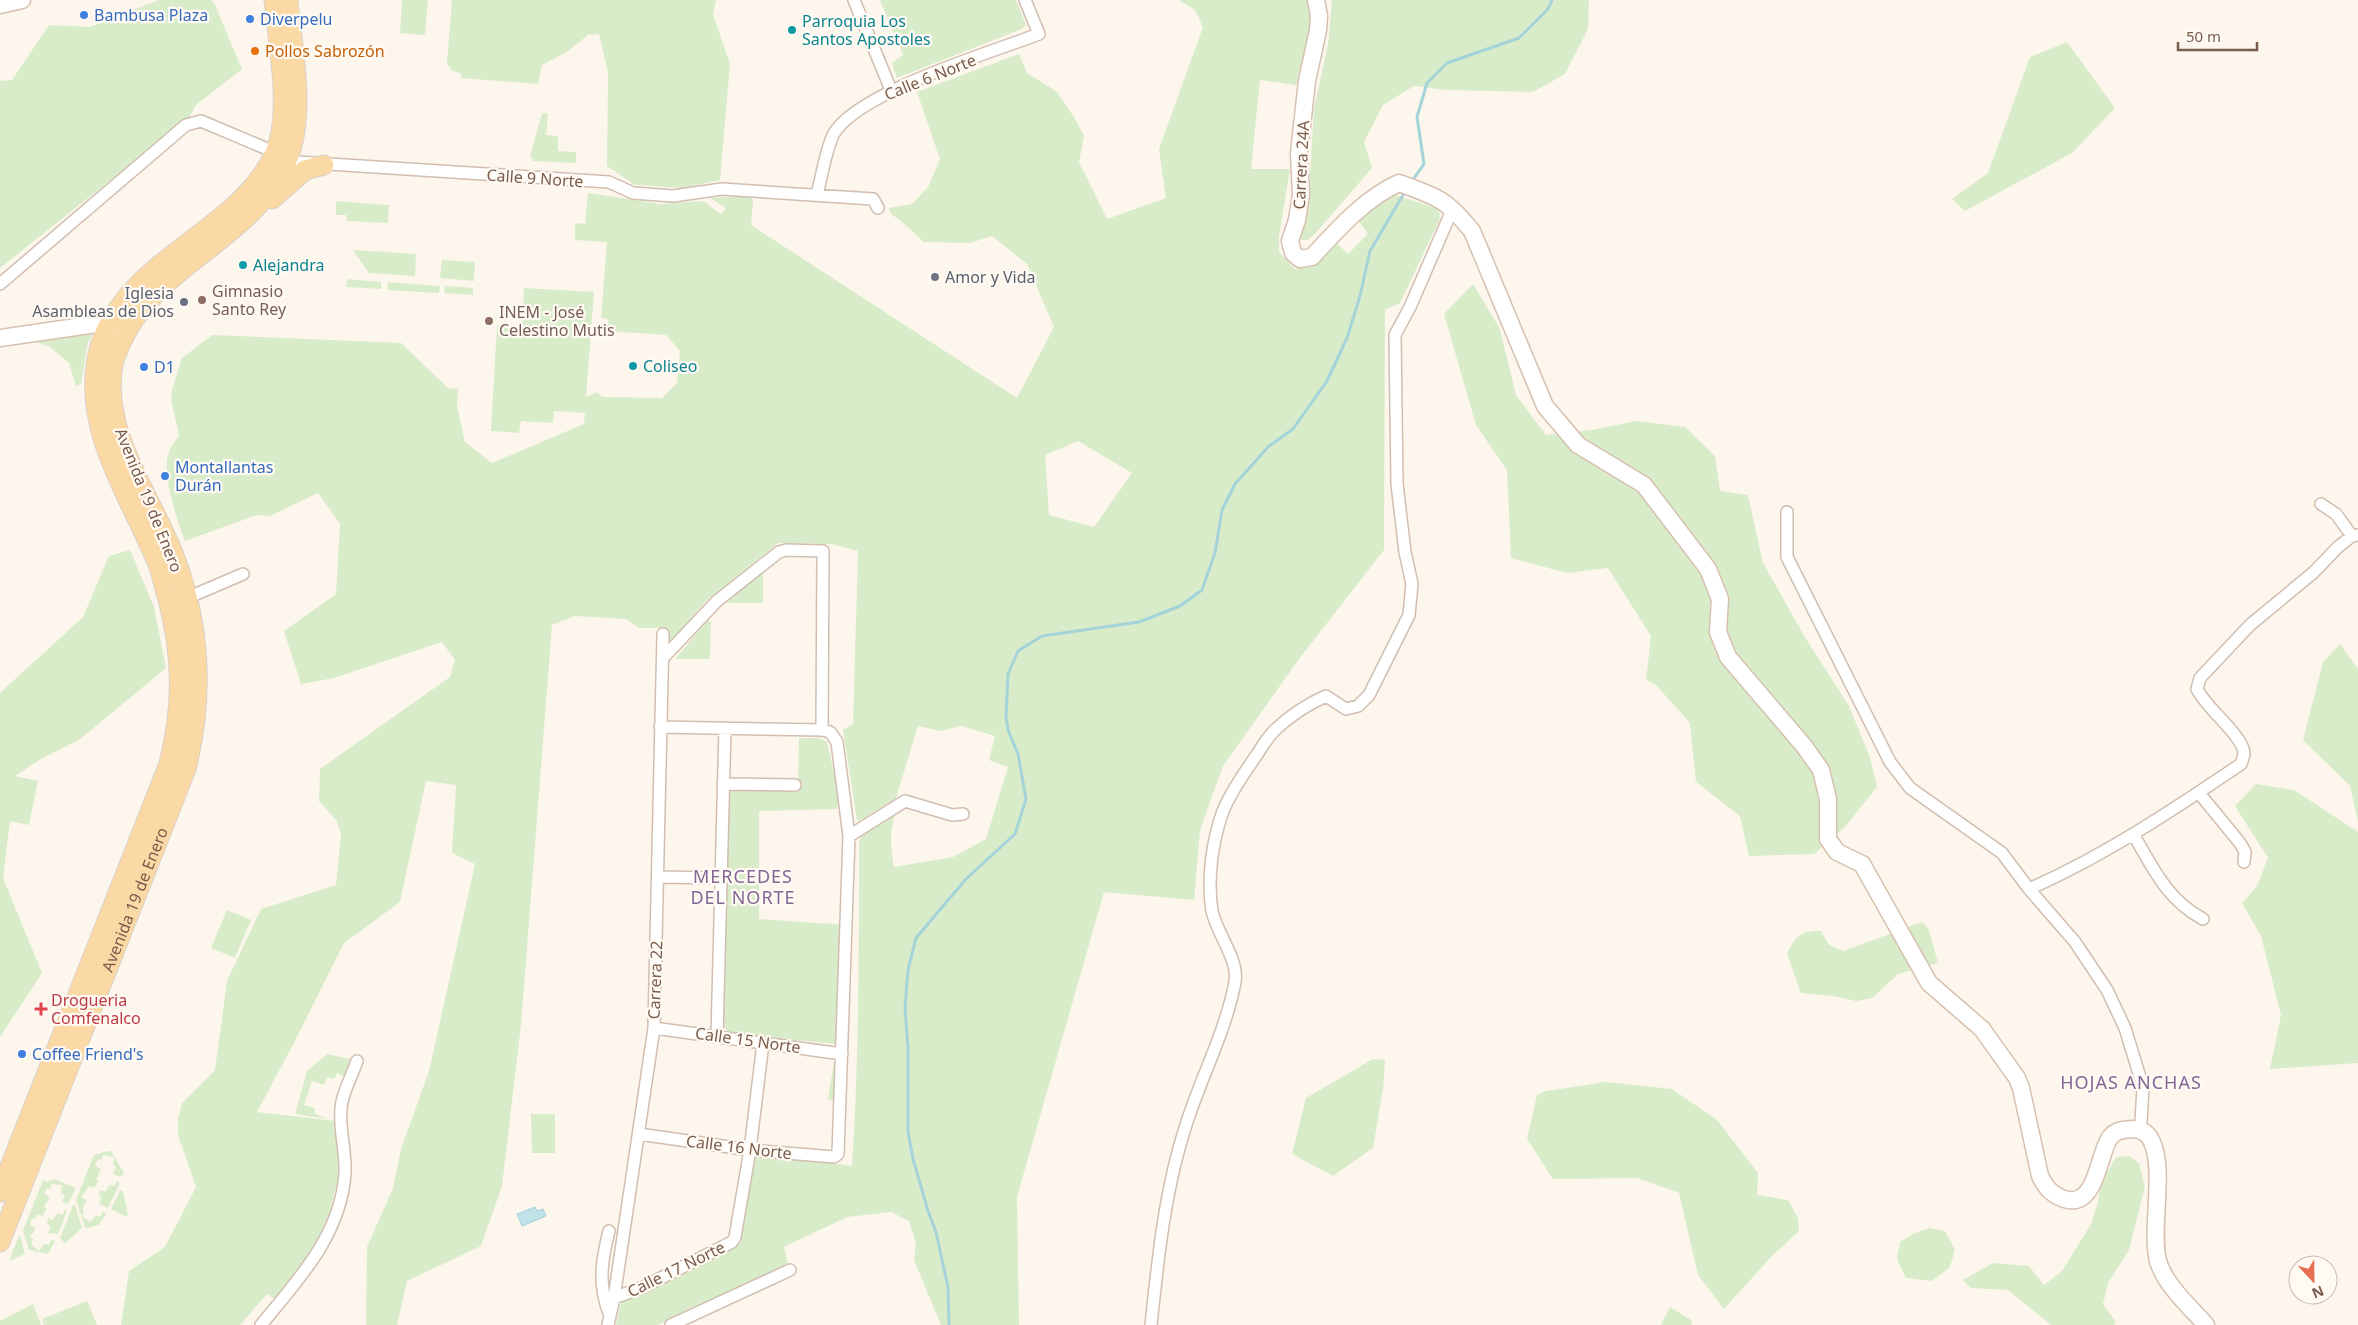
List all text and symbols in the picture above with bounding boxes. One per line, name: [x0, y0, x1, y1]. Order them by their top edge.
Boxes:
place label: Bambusa Plaza: [94, 4, 208, 26]
place label: Diverpelu: [260, 8, 332, 30]
marker: Bambusa Plaza: [78, 9, 90, 21]
place label: Parroquia Los Santos Apostoles: [802, 10, 931, 50]
marker: Diverpelu: [244, 13, 256, 25]
scale bar: [2178, 20, 2257, 52]
marker: Parroquia Los Santos Apostoles: [786, 24, 798, 36]
text: 50 m: [2186, 26, 2221, 46]
place label: Pollos Sabrozón: [265, 40, 385, 62]
marker: Pollos Sabrozón: [249, 45, 261, 57]
street label: Calle 6 Norte: [881, 49, 979, 105]
street label: Carrera 24A: [1288, 119, 1314, 210]
street label: Calle 9 Norte: [486, 164, 584, 192]
place label: Alejandra: [253, 254, 324, 276]
marker: Alejandra: [237, 259, 249, 271]
place label: Amor y Vida: [945, 266, 1036, 288]
marker: Amor y Vida: [929, 271, 941, 283]
place label: Gimnasio Santo Rey: [212, 280, 287, 320]
place label: Iglesia Asambleas de Dios: [32, 282, 174, 322]
marker: Gimnasio Santo Rey: [196, 294, 208, 306]
marker: Iglesia Asambleas de Dios: [178, 296, 190, 308]
place label: INEM - José Celestino Mutis: [499, 301, 615, 341]
marker: INEM - José Celestino Mutis: [483, 315, 495, 327]
place label: Coliseo: [643, 355, 697, 377]
place label: D1: [154, 356, 175, 378]
marker: Coliseo: [627, 360, 639, 372]
marker: D1: [138, 361, 150, 373]
street label: Avenida 19 de Enero: [110, 425, 188, 575]
place label: Montallantas Durán: [175, 456, 273, 496]
marker: Montallantas Durán: [159, 470, 171, 482]
street label: Avenida 19 de Enero: [96, 824, 173, 975]
district label: MERCEDES DEL NORTE: [690, 864, 796, 909]
street label: Carrera 22: [643, 940, 667, 1020]
place label: Drogueria Comfenalco: [51, 989, 141, 1029]
marker: Drogueria Comfenalco: [35, 1003, 47, 1015]
street label: Calle 15 Norte: [694, 1022, 802, 1058]
place label: Coffee Friend's: [32, 1043, 144, 1065]
marker: Coffee Friend's: [16, 1048, 28, 1060]
district label: HOJAS ANCHAS: [2060, 1070, 2202, 1094]
street label: Calle 16 Norte: [685, 1130, 793, 1164]
street label: Calle 17 Norte: [623, 1236, 729, 1302]
north arrow: [2288, 1255, 2338, 1305]
text: N: [2309, 1282, 2327, 1303]

